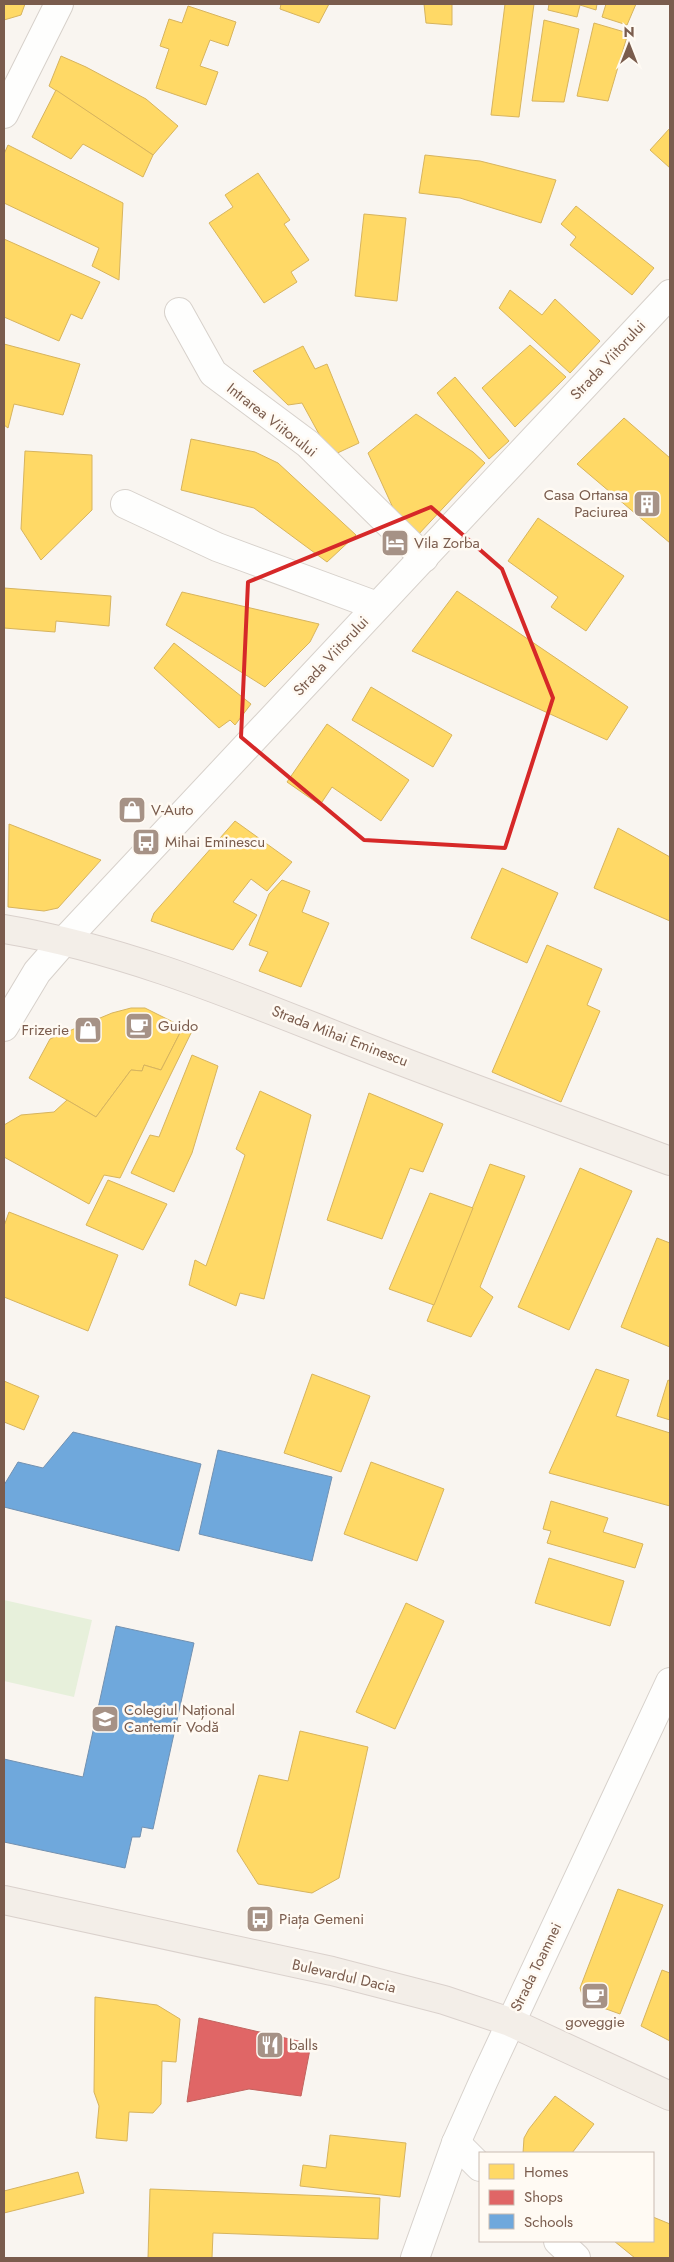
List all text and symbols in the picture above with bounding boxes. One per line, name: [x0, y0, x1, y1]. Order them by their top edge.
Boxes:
north arrow: [604, 20, 654, 70]
text: N: [623, 22, 635, 42]
street label: Strada Viitorului: [565, 315, 651, 405]
street label: Intrarea Viitorului: [222, 378, 322, 462]
place label: Casa Ortansa Paciurea: [544, 484, 628, 523]
building icon: Casa Ortansa Paciurea: [632, 489, 662, 519]
hotel icon: Vila Zorba: [380, 528, 410, 558]
place label: Vila Zorba: [414, 532, 480, 554]
street label: Strada Viitorului: [288, 611, 374, 701]
shop icon: V-Auto: [117, 795, 147, 825]
place label: V-Auto: [151, 799, 193, 821]
bus stop icon: Mihai Eminescu: [131, 827, 161, 857]
place label: Mihai Eminescu: [165, 831, 265, 853]
street label: Strada Mihai Eminescu: [269, 1000, 411, 1072]
cafe icon: Guido: [124, 1011, 154, 1041]
shop icon: Frizerie: [73, 1015, 103, 1045]
place label: Guido: [158, 1015, 198, 1037]
place label: Frizerie: [22, 1019, 69, 1041]
place label: Colegiul Național Cantemir Vodă: [124, 1699, 235, 1738]
school or university icon: Colegiul Național Cantemir Vodă: [90, 1704, 120, 1734]
bus stop icon: Piața Gemeni: [245, 1904, 275, 1934]
place label: Piața Gemeni: [279, 1908, 364, 1930]
street label: Strada Toamnei: [505, 1919, 567, 2015]
street label: Bulevardul Dacia: [290, 1953, 398, 1999]
cafe icon: goveggie: [580, 1981, 610, 2011]
place label: goveggie: [565, 2011, 625, 2033]
restaurant icon: balls: [255, 2030, 285, 2060]
place label: balls: [289, 2034, 318, 2056]
legend: [479, 2152, 654, 2242]
text: Homes: [524, 2161, 568, 2183]
text: Shops: [524, 2186, 563, 2208]
text: Schools: [524, 2211, 573, 2233]

